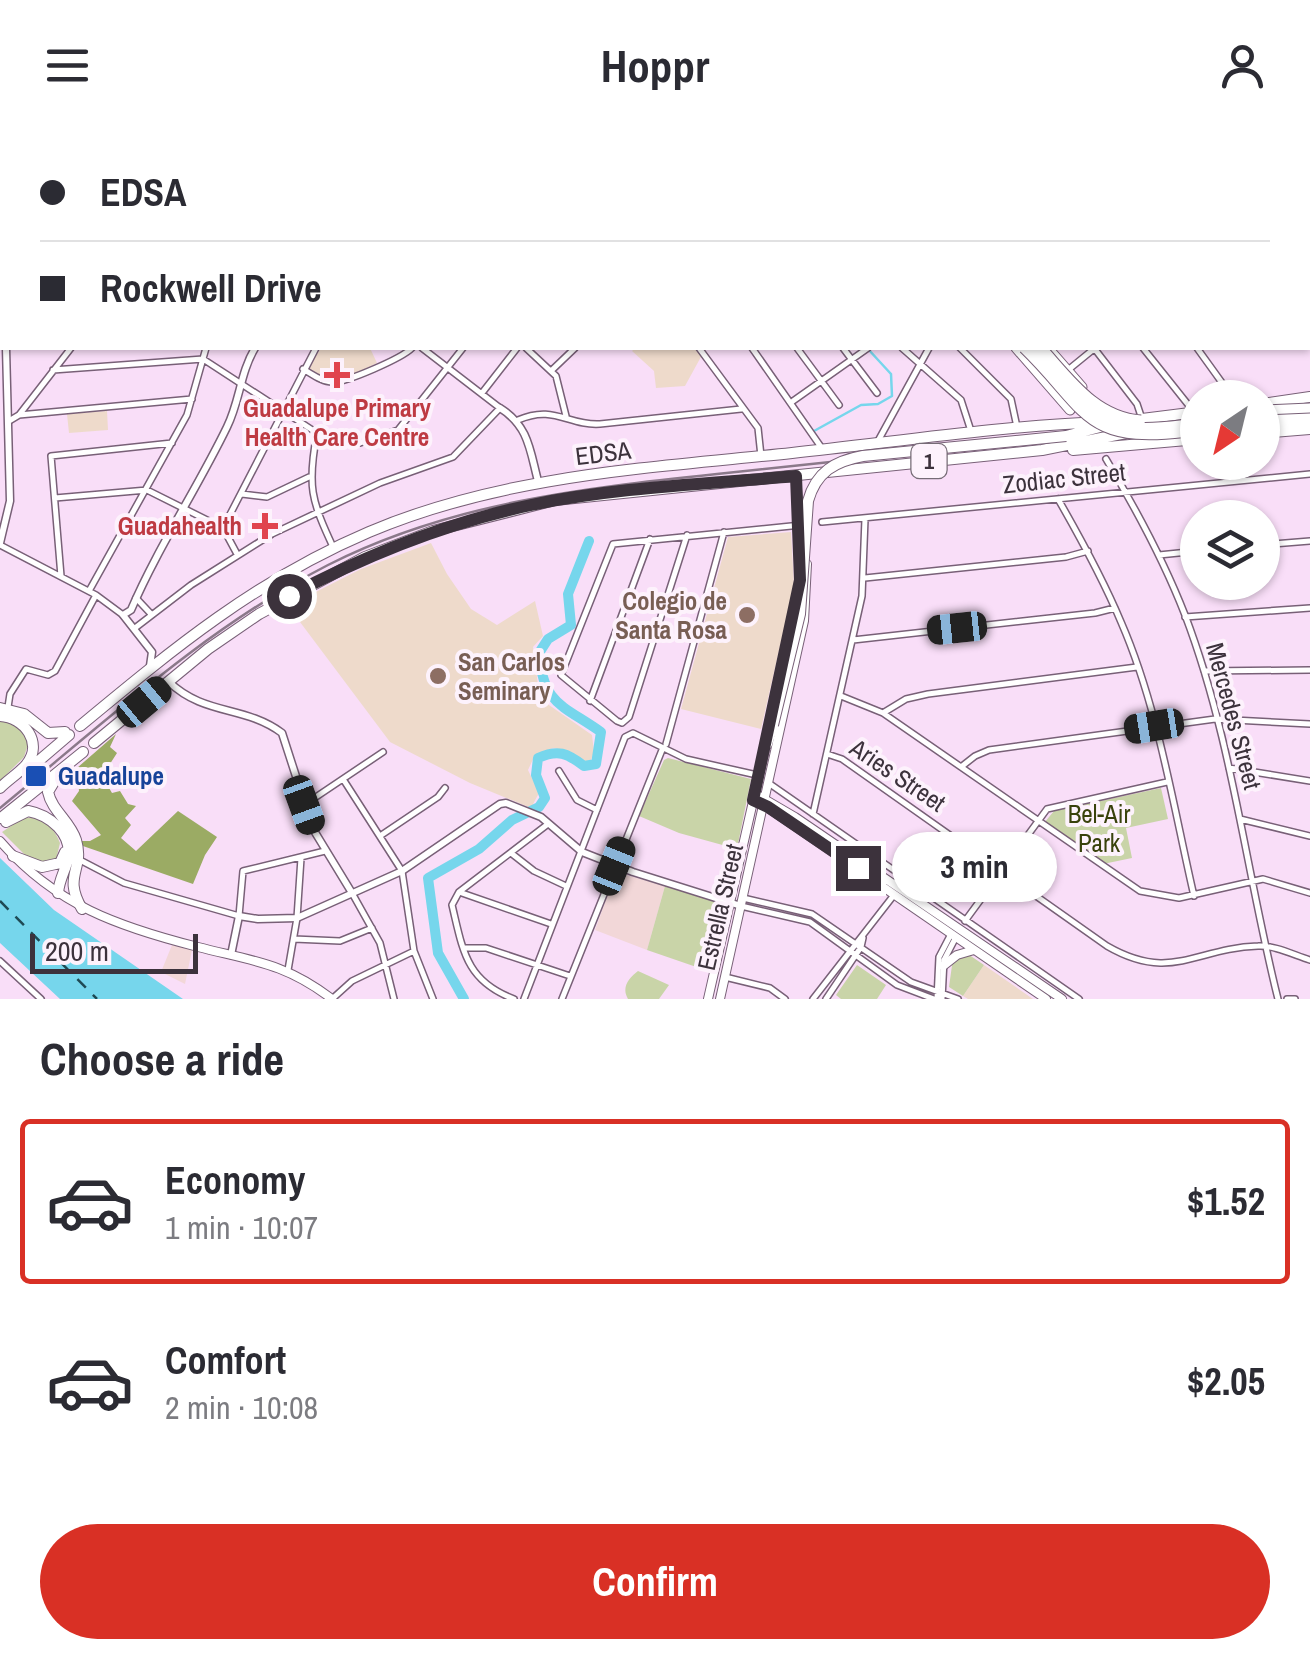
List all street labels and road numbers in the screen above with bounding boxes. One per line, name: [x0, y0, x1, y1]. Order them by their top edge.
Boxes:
street label: EDSA: [573, 433, 633, 473]
road number: 1: [912, 444, 946, 478]
street label: Zodiac Street: [1001, 455, 1127, 501]
street label: Mercedes Street: [1198, 639, 1270, 793]
street label: Aries Street: [843, 730, 953, 820]
street label: Estrella Street: [689, 840, 751, 974]

